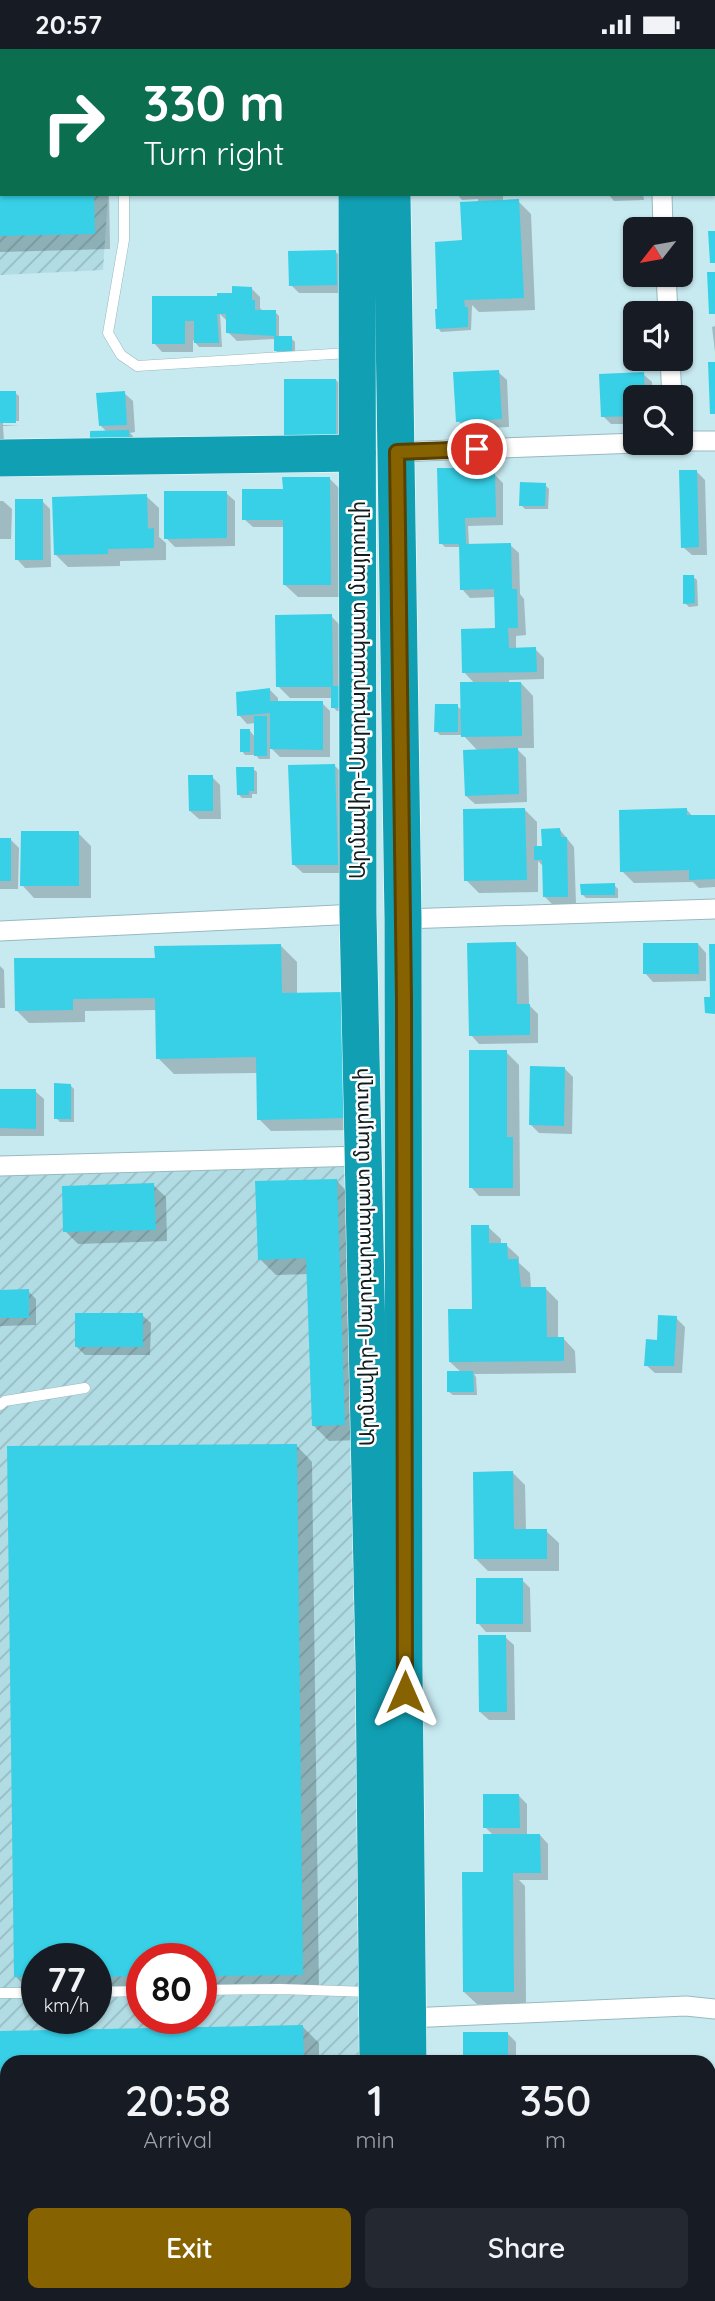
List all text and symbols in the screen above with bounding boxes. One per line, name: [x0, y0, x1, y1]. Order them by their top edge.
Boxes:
text: 20:57: [35, 8, 102, 41]
text: 330 m: [143, 72, 285, 133]
icon: right: [28, 77, 119, 168]
text: Turn right: [143, 133, 284, 173]
north arrow: [623, 217, 693, 287]
map controls: [623, 217, 693, 455]
button: sound: [623, 301, 693, 371]
button: search: [623, 385, 693, 455]
pin: [447, 419, 507, 479]
icon: arrive: [458, 430, 496, 468]
street label: Արմավիր-Սարդարապատ մայրուղի: [344, 501, 370, 879]
street label: Արմավիր-Սարդարապատ մայրուղի: [347, 1067, 379, 1447]
position arrow: [368, 1655, 442, 1729]
speed limit sign: 80: [126, 1943, 217, 2034]
text: 77: [47, 1957, 86, 2001]
text: km/h: [44, 1994, 89, 2017]
text: 20:58: [125, 2074, 231, 2127]
text: 1: [367, 2074, 383, 2127]
text: 350: [520, 2074, 591, 2127]
text: Arrival: [143, 2125, 212, 2154]
text: min: [356, 2125, 395, 2154]
text: m: [545, 2125, 566, 2154]
button: Exit: [28, 2208, 351, 2288]
button: Share: [365, 2208, 688, 2288]

